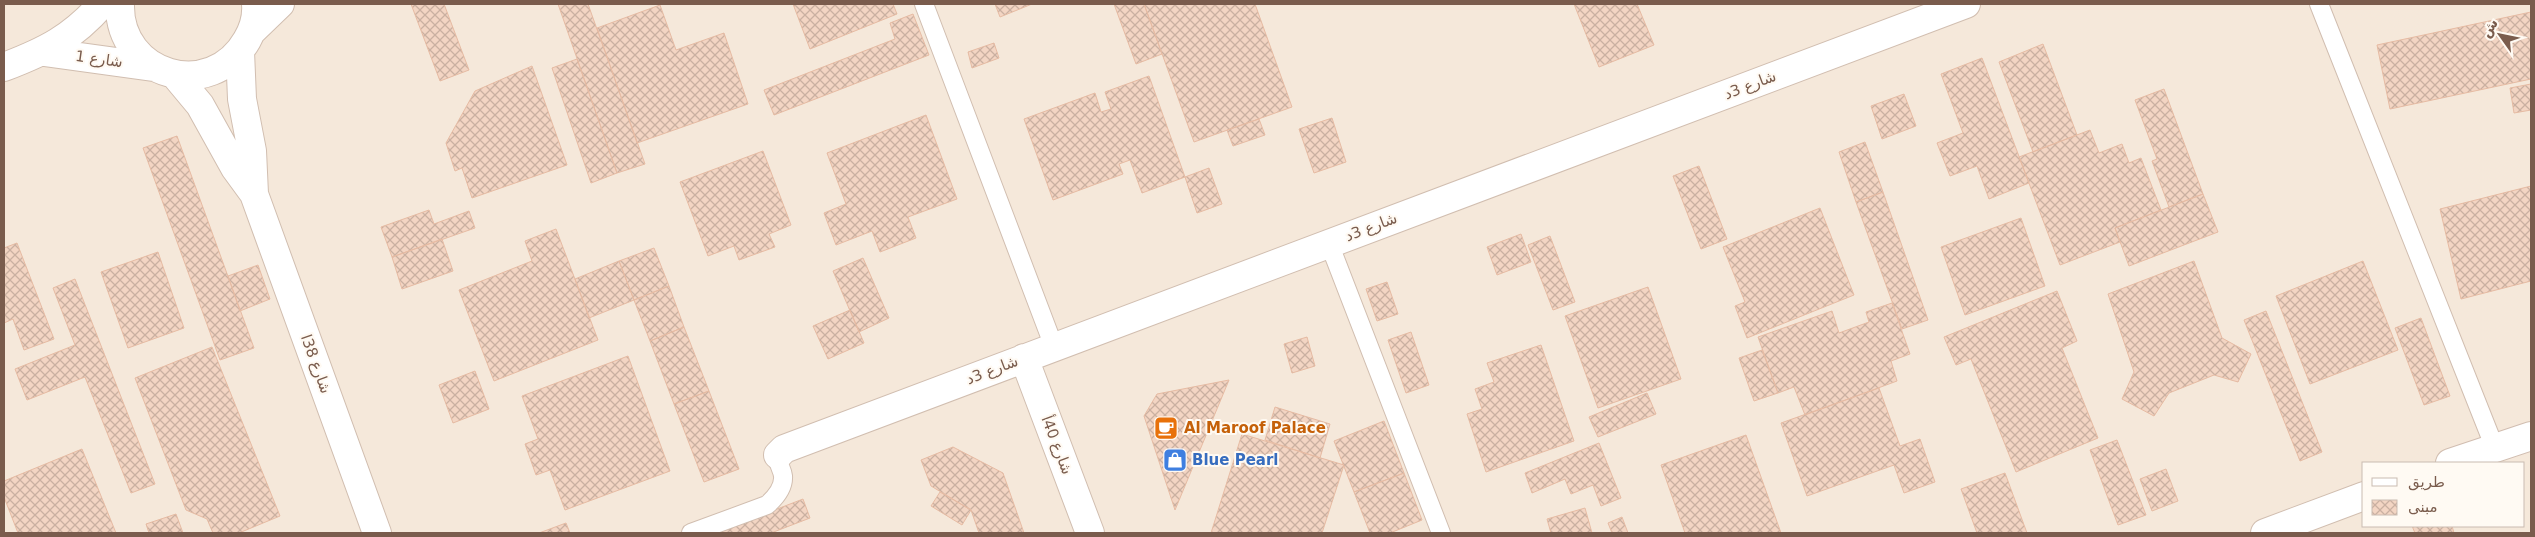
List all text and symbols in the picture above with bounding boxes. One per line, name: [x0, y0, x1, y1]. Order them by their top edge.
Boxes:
north arrow: [2475, 10, 2525, 60]
text: ش: [2477, 15, 2501, 40]
street label: شارع 1: [74, 47, 124, 71]
street label: شارع 3د: [1721, 67, 1779, 103]
street label: شارع 3د: [1342, 209, 1400, 245]
street label: شارع 38ا: [297, 332, 335, 396]
street label: شارع 3د: [963, 352, 1021, 388]
street label: شارع 40أ: [1038, 413, 1077, 477]
cafe icon: Al Maroof Palace: [1153, 415, 1179, 441]
place label: Al Maroof Palace: [1184, 419, 1326, 437]
shop icon: Blue Pearl: [1162, 447, 1188, 473]
place label: Blue Pearl: [1192, 451, 1278, 469]
legend: [2362, 462, 2525, 527]
text: طريق: [2408, 473, 2445, 491]
text: مبنى: [2408, 498, 2438, 516]

